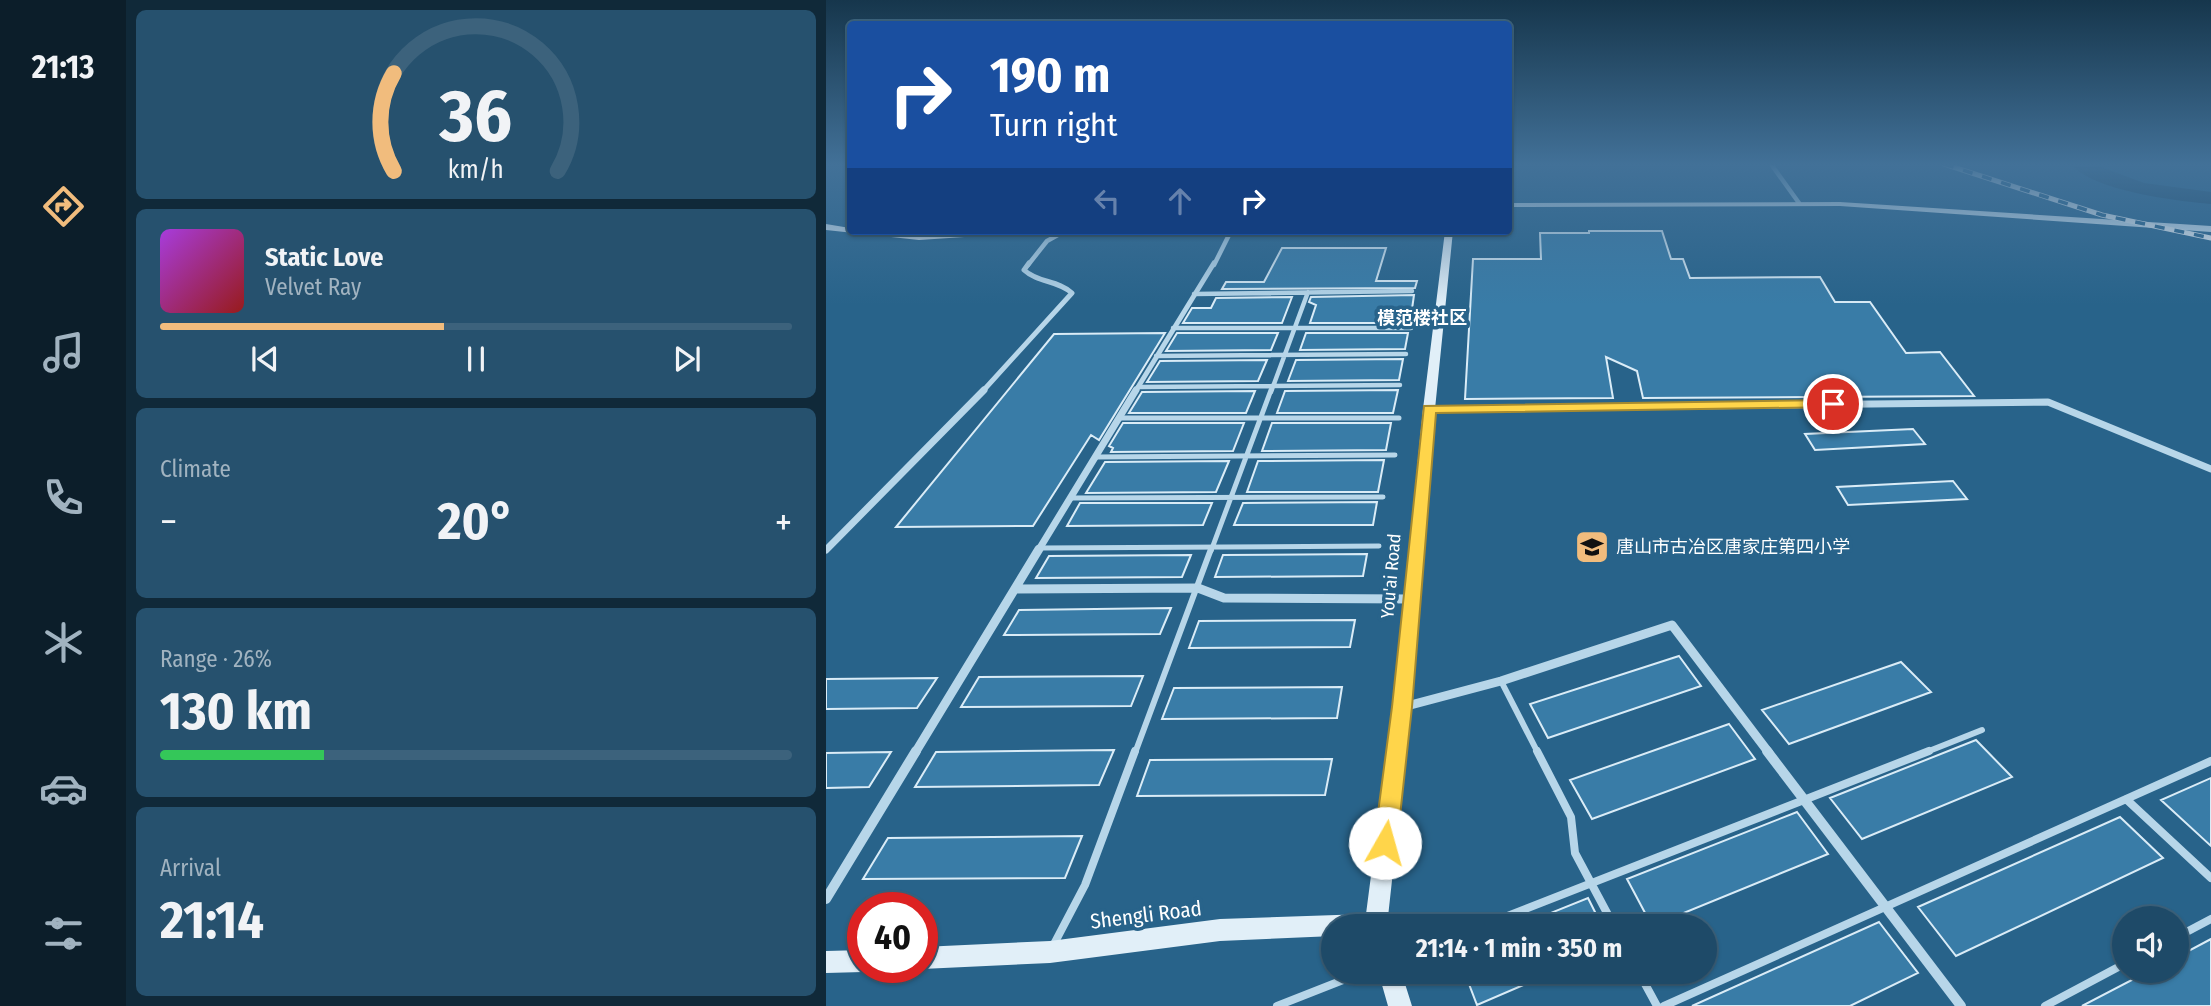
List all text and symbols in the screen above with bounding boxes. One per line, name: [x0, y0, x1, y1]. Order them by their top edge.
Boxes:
text: 190 m: [990, 46, 1110, 105]
text: 21:13: [32, 48, 94, 86]
icon: right: [875, 49, 966, 140]
text: 36: [439, 73, 512, 160]
text: Turn right: [990, 106, 1117, 144]
text: km/h: [448, 154, 504, 184]
icon: directions: [39, 182, 88, 231]
icon: left: [1088, 182, 1126, 220]
icon: ahead: [1161, 182, 1199, 220]
icon: right: [1234, 182, 1272, 220]
text: Static Love: [265, 242, 383, 273]
text: Velvet Ray: [265, 273, 361, 301]
district label: 模范楼社区: [1377, 307, 1467, 329]
icon: music: [39, 328, 88, 377]
icon: previous: [246, 340, 284, 378]
icon: pause: [457, 340, 495, 378]
icon: next: [668, 340, 706, 378]
pin: [1803, 374, 1863, 434]
icon: arrive: [1814, 385, 1852, 423]
text: Climate: [160, 455, 231, 483]
icon: phone: [39, 473, 88, 522]
text: 20°: [438, 490, 514, 553]
text: −: [160, 499, 177, 545]
text: +: [775, 499, 792, 545]
school or university icon: 唐山市古冶区唐家庄第四小学: [1573, 528, 1611, 566]
street label: You'ai Road: [1376, 533, 1406, 619]
place label: 唐山市古冶区唐家庄第四小学: [1616, 536, 1850, 558]
icon: climate: [39, 618, 88, 667]
text: Range · 26%: [160, 645, 272, 673]
text: 130 km: [160, 680, 312, 743]
icon: car: [39, 764, 88, 813]
position arrow: [1348, 806, 1422, 880]
text: Arrival: [160, 854, 221, 882]
text: 21:14: [160, 889, 264, 952]
speed limit sign: 40: [847, 892, 938, 983]
street label: Shengli Road: [1089, 895, 1203, 935]
map controls: [2112, 906, 2189, 983]
button: sound: [2112, 906, 2189, 983]
icon: filters: [39, 909, 88, 958]
text: 21:14 · 1 min · 350 m: [1416, 933, 1622, 964]

